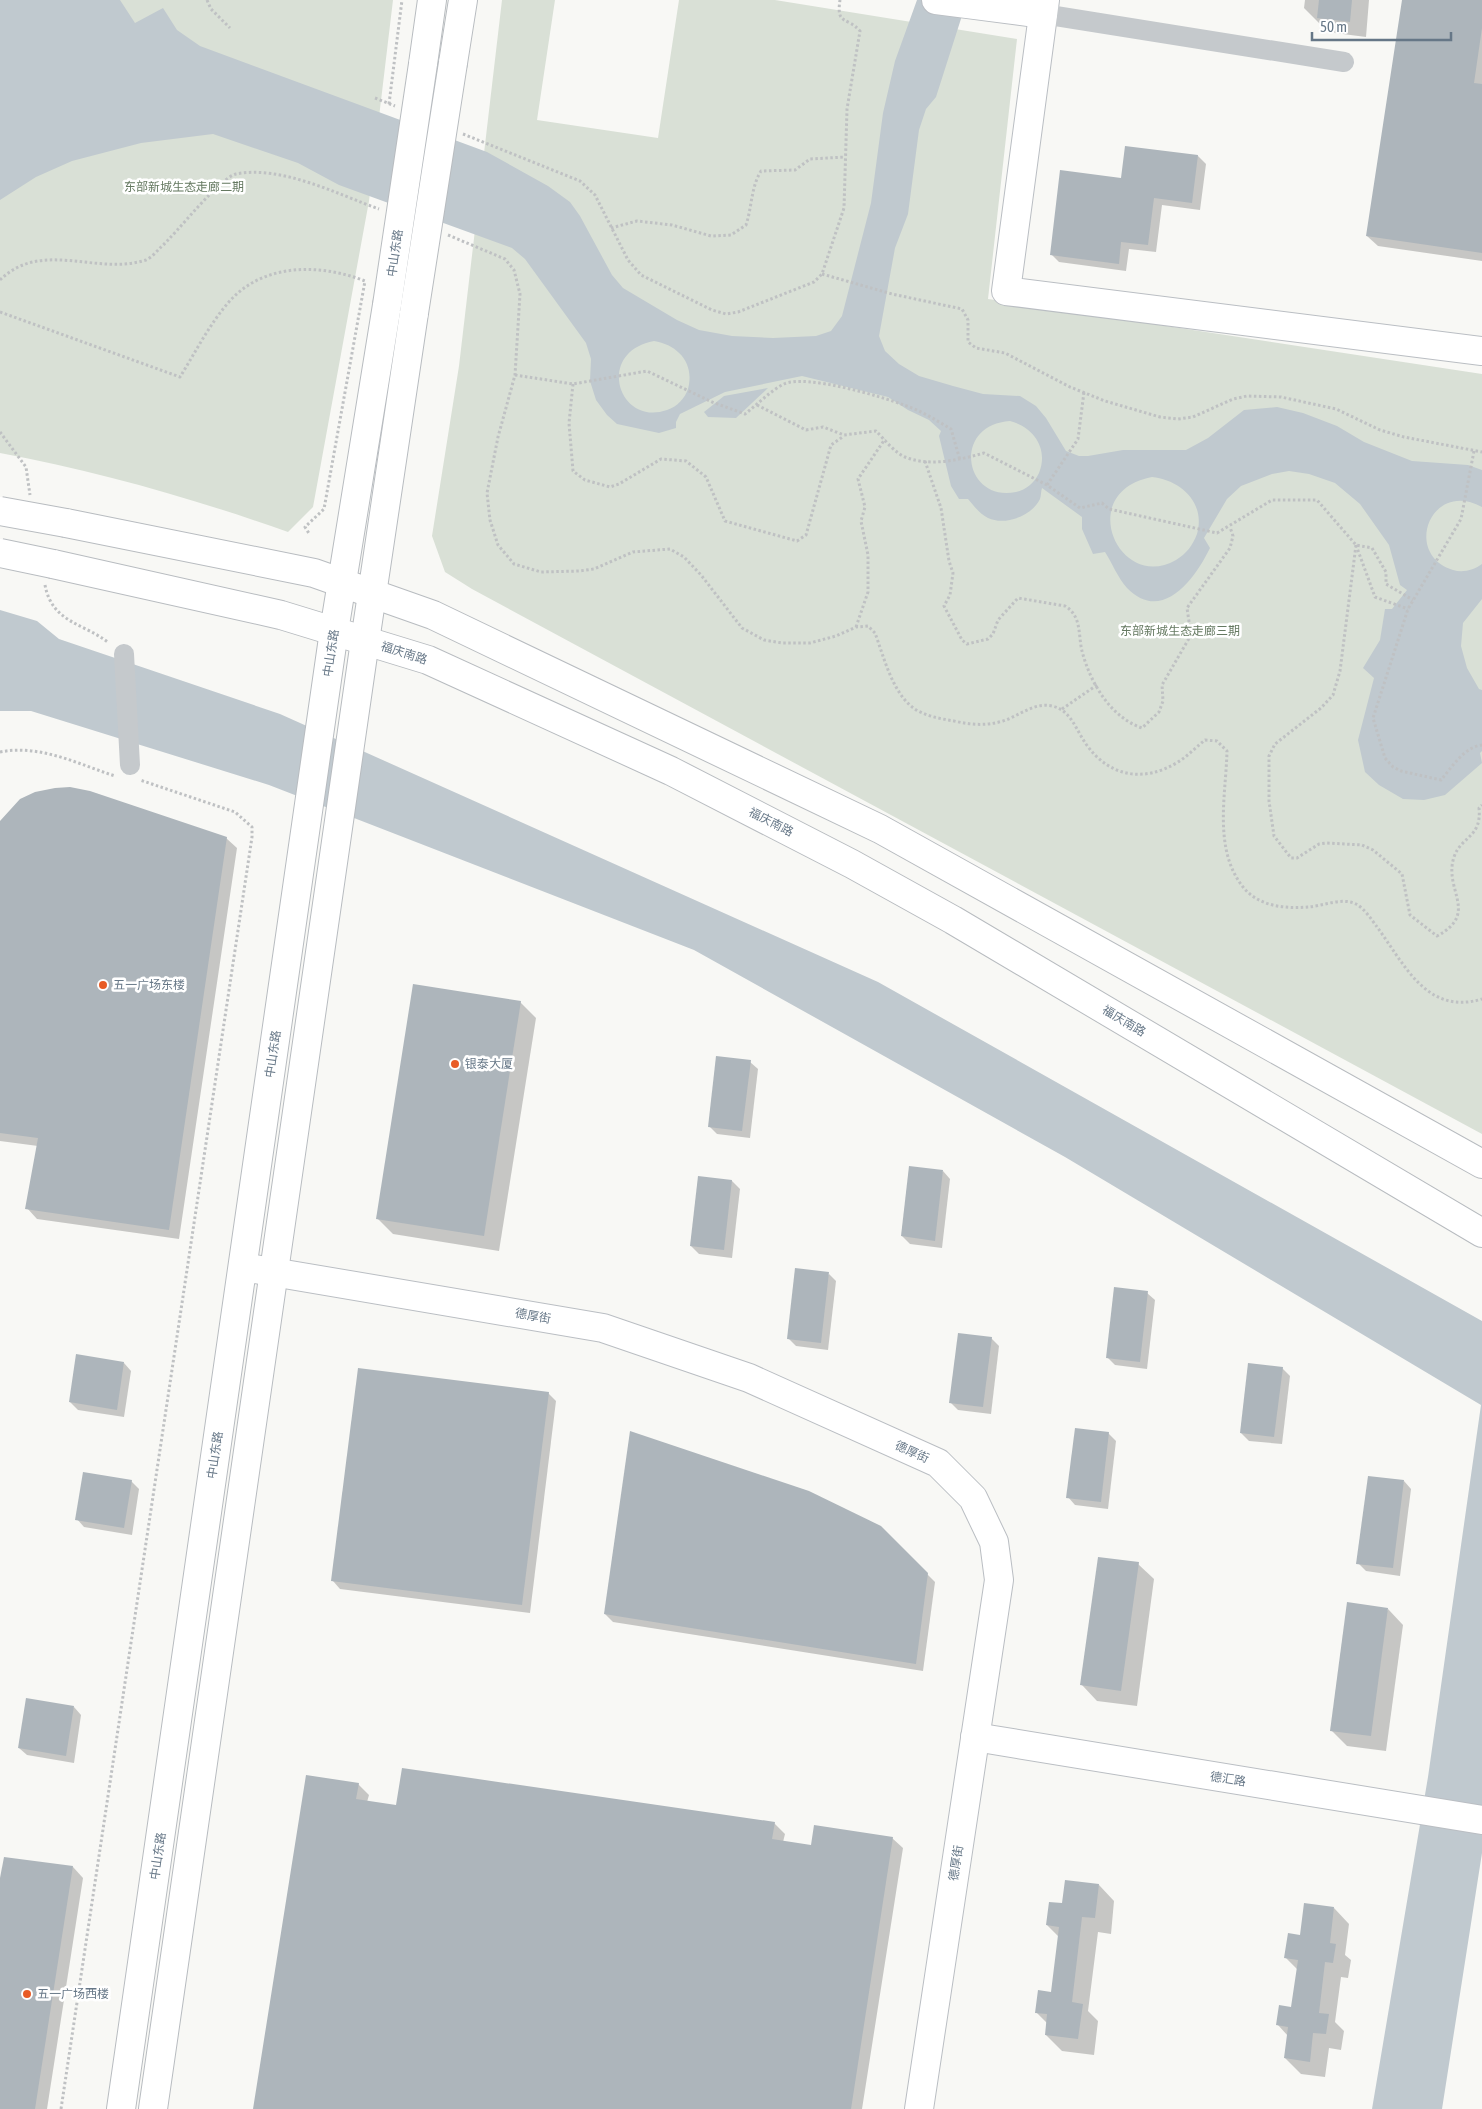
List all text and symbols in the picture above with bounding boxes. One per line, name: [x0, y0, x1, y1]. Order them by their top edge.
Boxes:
scale bar: [1312, 10, 1451, 42]
text: 50 m: [1320, 18, 1347, 35]
park label: 东部新城生态走廊二期: [124, 180, 244, 194]
street label: 中山东路: [385, 228, 405, 278]
park label: 东部新城生态走廊三期: [1120, 624, 1240, 638]
street label: 中山东路: [321, 628, 341, 678]
street label: 福庆南路: [379, 639, 429, 667]
street label: 福庆南路: [746, 805, 796, 839]
place label: 五一广场东楼: [113, 978, 185, 992]
marker: 五一广场东楼: [97, 979, 109, 991]
street label: 福庆南路: [1100, 1003, 1148, 1039]
street label: 中山东路: [263, 1029, 283, 1079]
place label: 银泰大厦: [465, 1057, 513, 1071]
marker: 银泰大厦: [449, 1058, 461, 1070]
street label: 德厚街: [514, 1306, 552, 1326]
street label: 中山东路: [205, 1430, 225, 1480]
street label: 德厚街: [893, 1438, 931, 1466]
street label: 德汇路: [1209, 1769, 1247, 1789]
street label: 中山东路: [148, 1831, 168, 1881]
street label: 德厚街: [946, 1844, 966, 1882]
place label: 五一广场西楼: [37, 1987, 109, 2001]
marker: 五一广场西楼: [21, 1988, 33, 2000]

